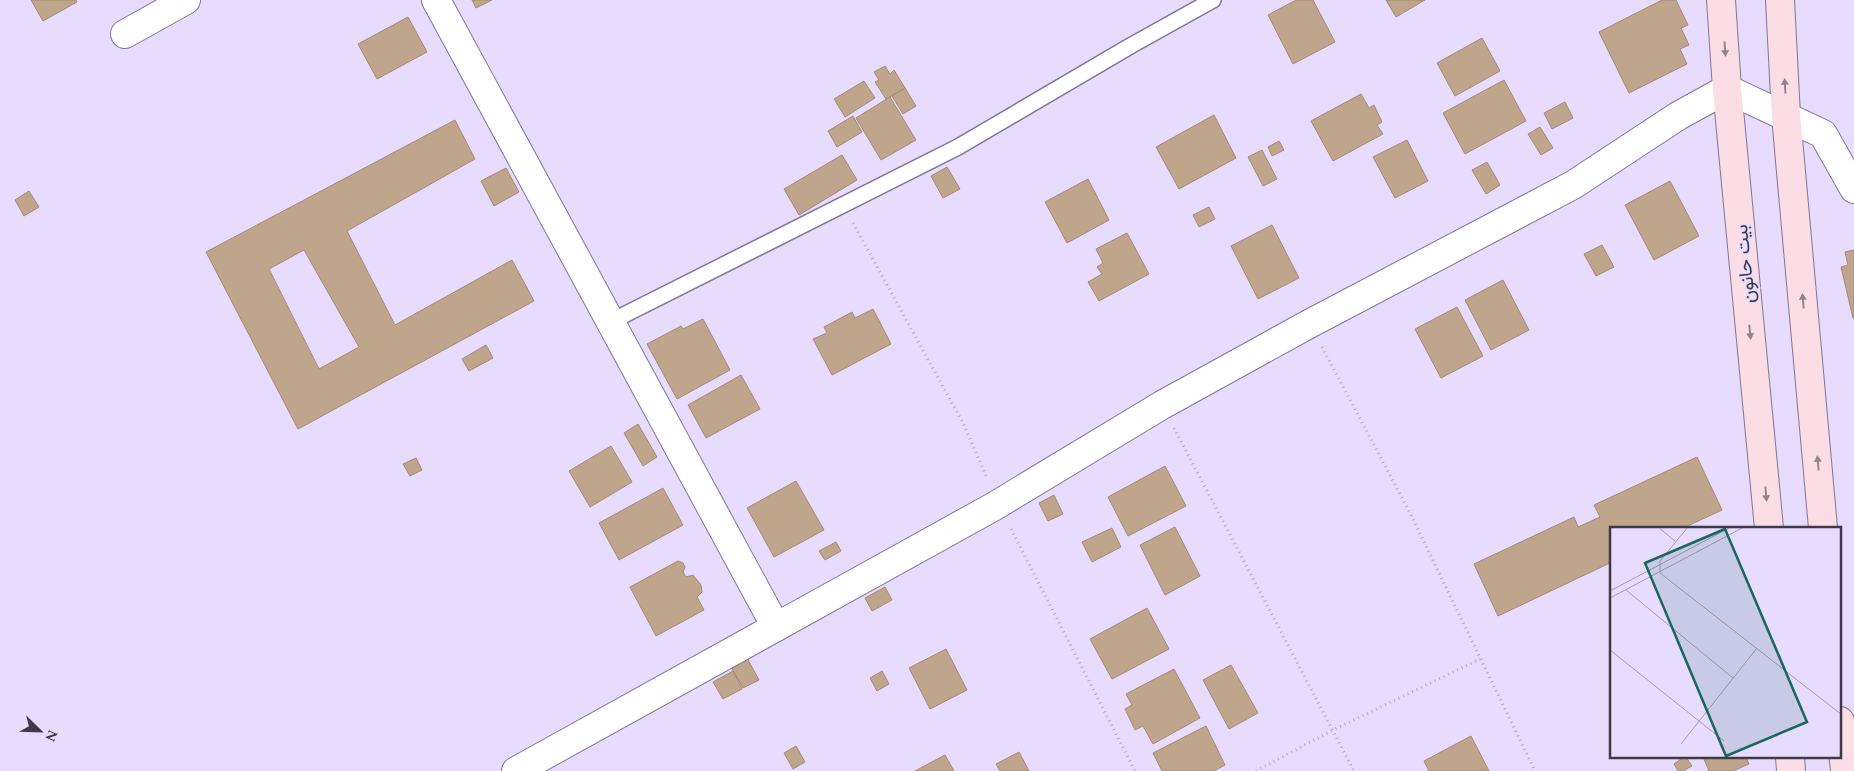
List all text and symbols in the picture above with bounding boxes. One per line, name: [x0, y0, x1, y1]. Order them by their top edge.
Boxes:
one-way arrow: [1721, 41, 1729, 57]
one-way arrow: [1780, 78, 1788, 94]
street label: بيت حانون: [1727, 223, 1764, 305]
one-way arrow: [1799, 292, 1807, 308]
one-way arrow: [1747, 325, 1755, 341]
one-way arrow: [1813, 454, 1821, 470]
one-way arrow: [1762, 487, 1770, 503]
inset map: [1610, 527, 1842, 758]
north arrow: [15, 706, 65, 756]
text: N: [40, 727, 63, 745]

